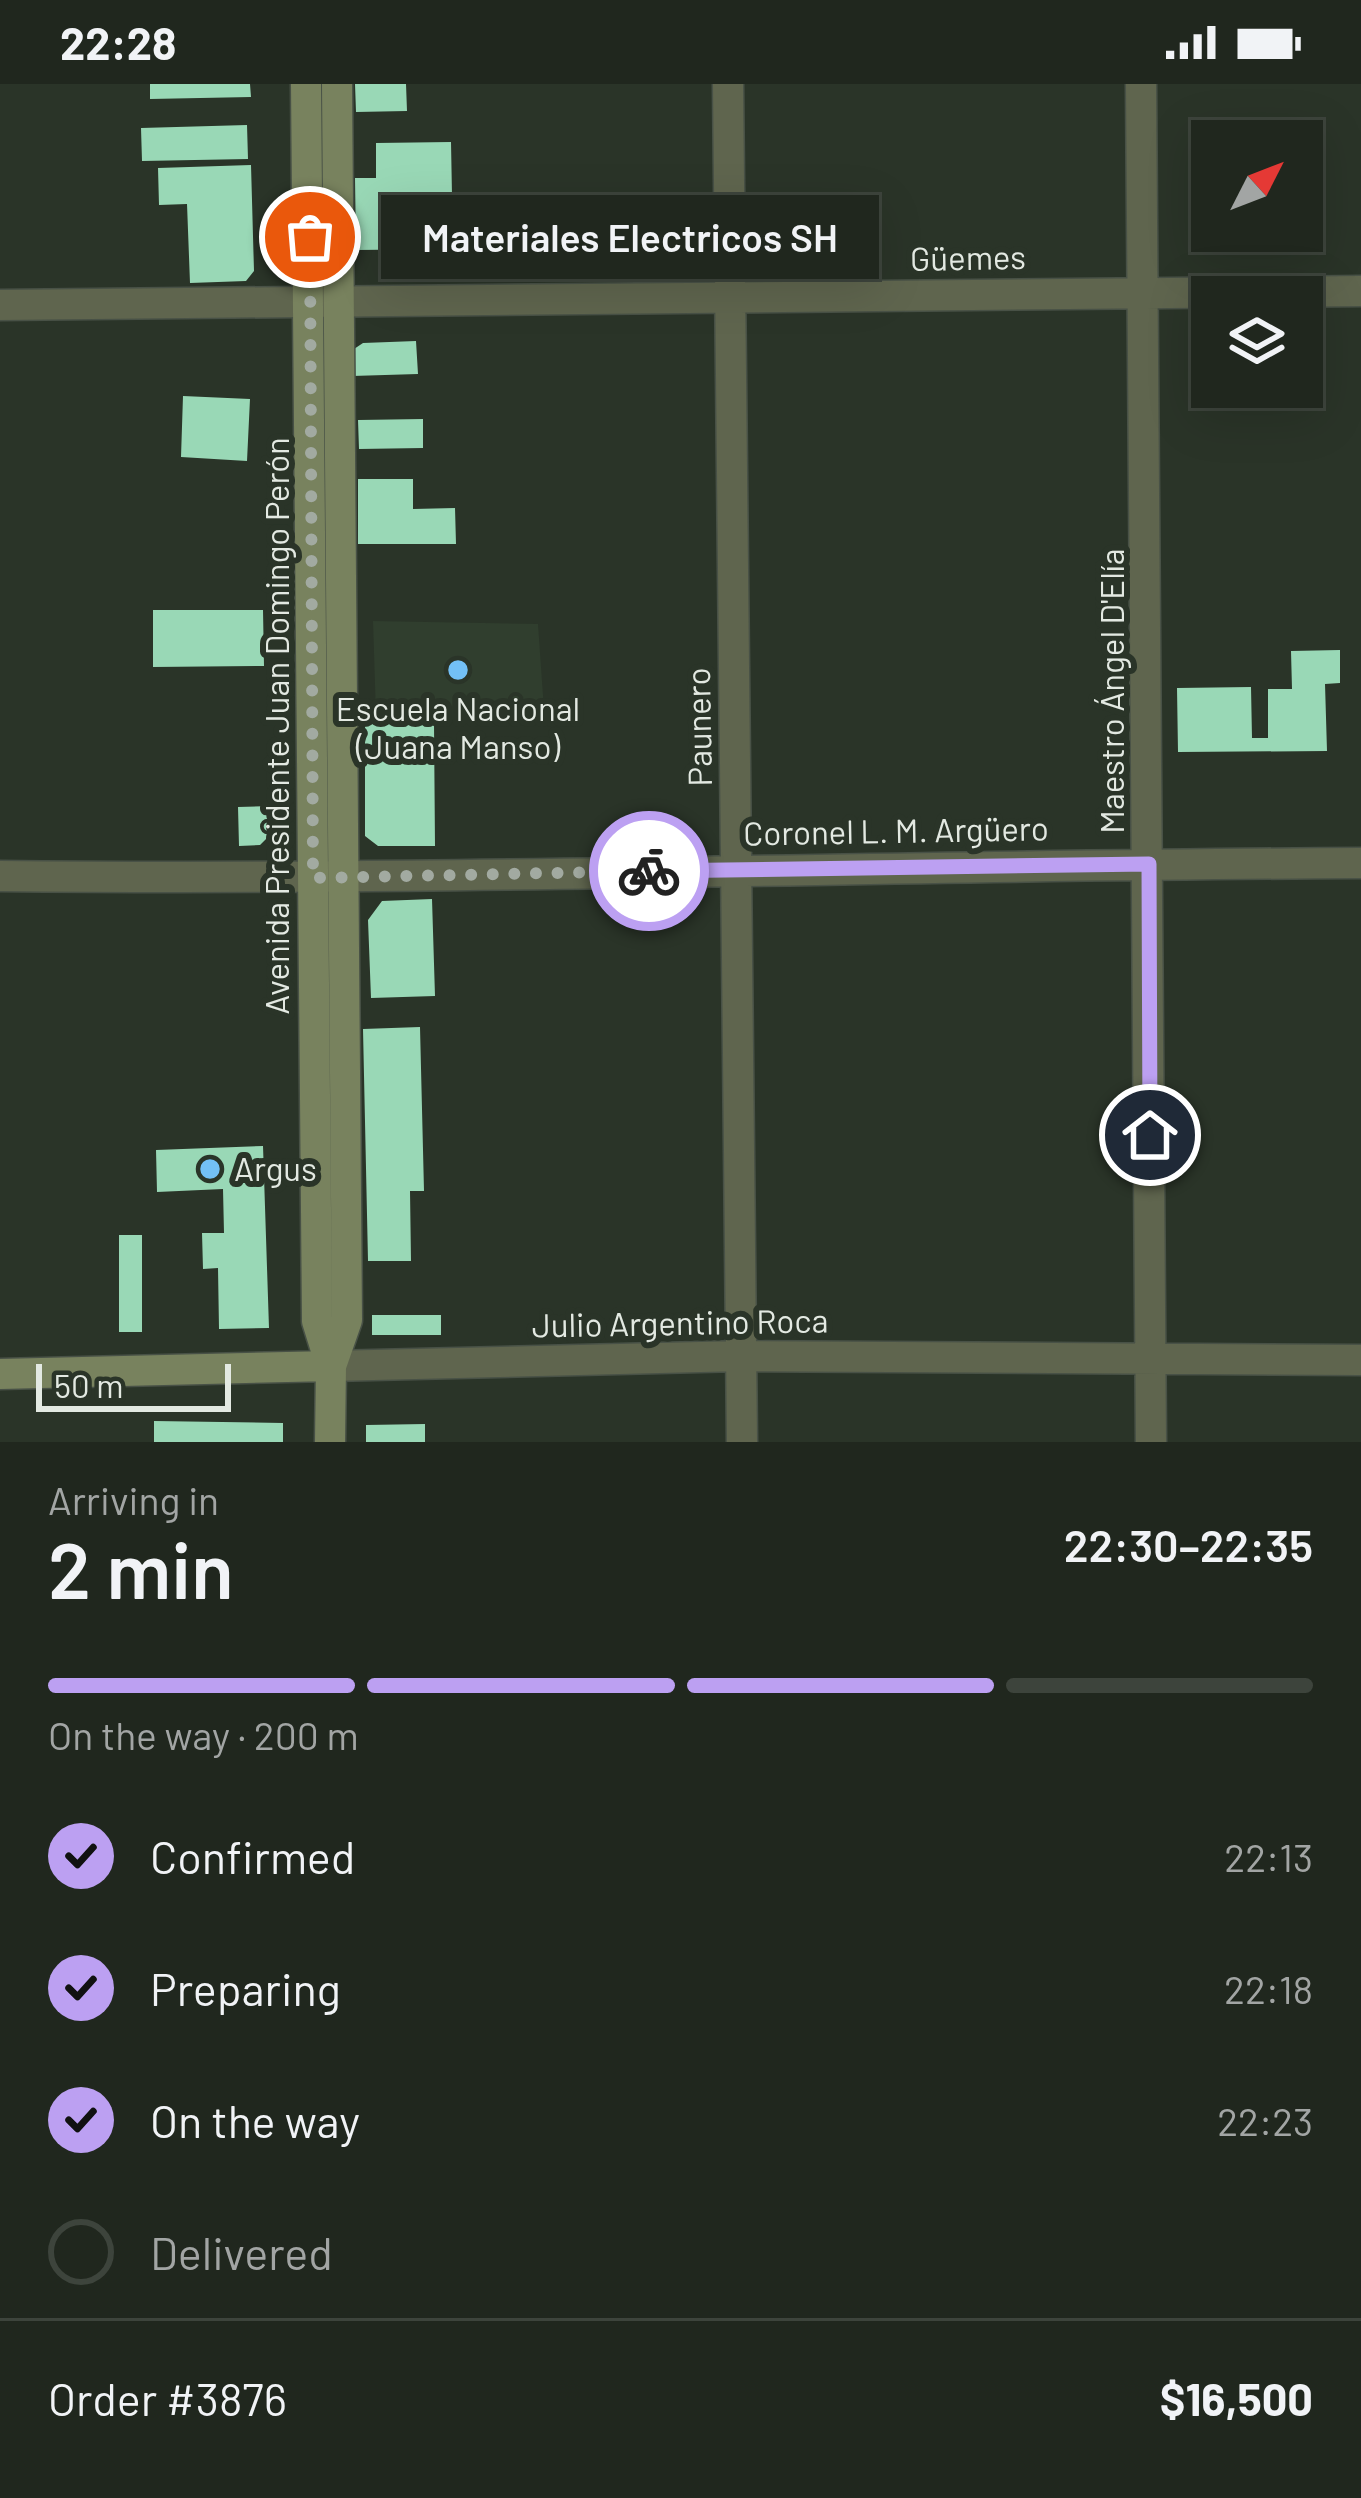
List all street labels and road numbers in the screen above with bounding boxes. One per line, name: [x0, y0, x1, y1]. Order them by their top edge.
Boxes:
street label: Güemes: [910, 236, 1026, 278]
street label: Avenida Presidente Juan Domingo Perón: [256, 437, 296, 1015]
street label: Maestro Ángel D'Elía: [1091, 548, 1131, 834]
street label: Paunero: [677, 667, 719, 787]
street label: Coronel L. M. Argüero: [743, 807, 1049, 853]
street label: Julio Argentino Roca: [531, 1299, 829, 1345]

